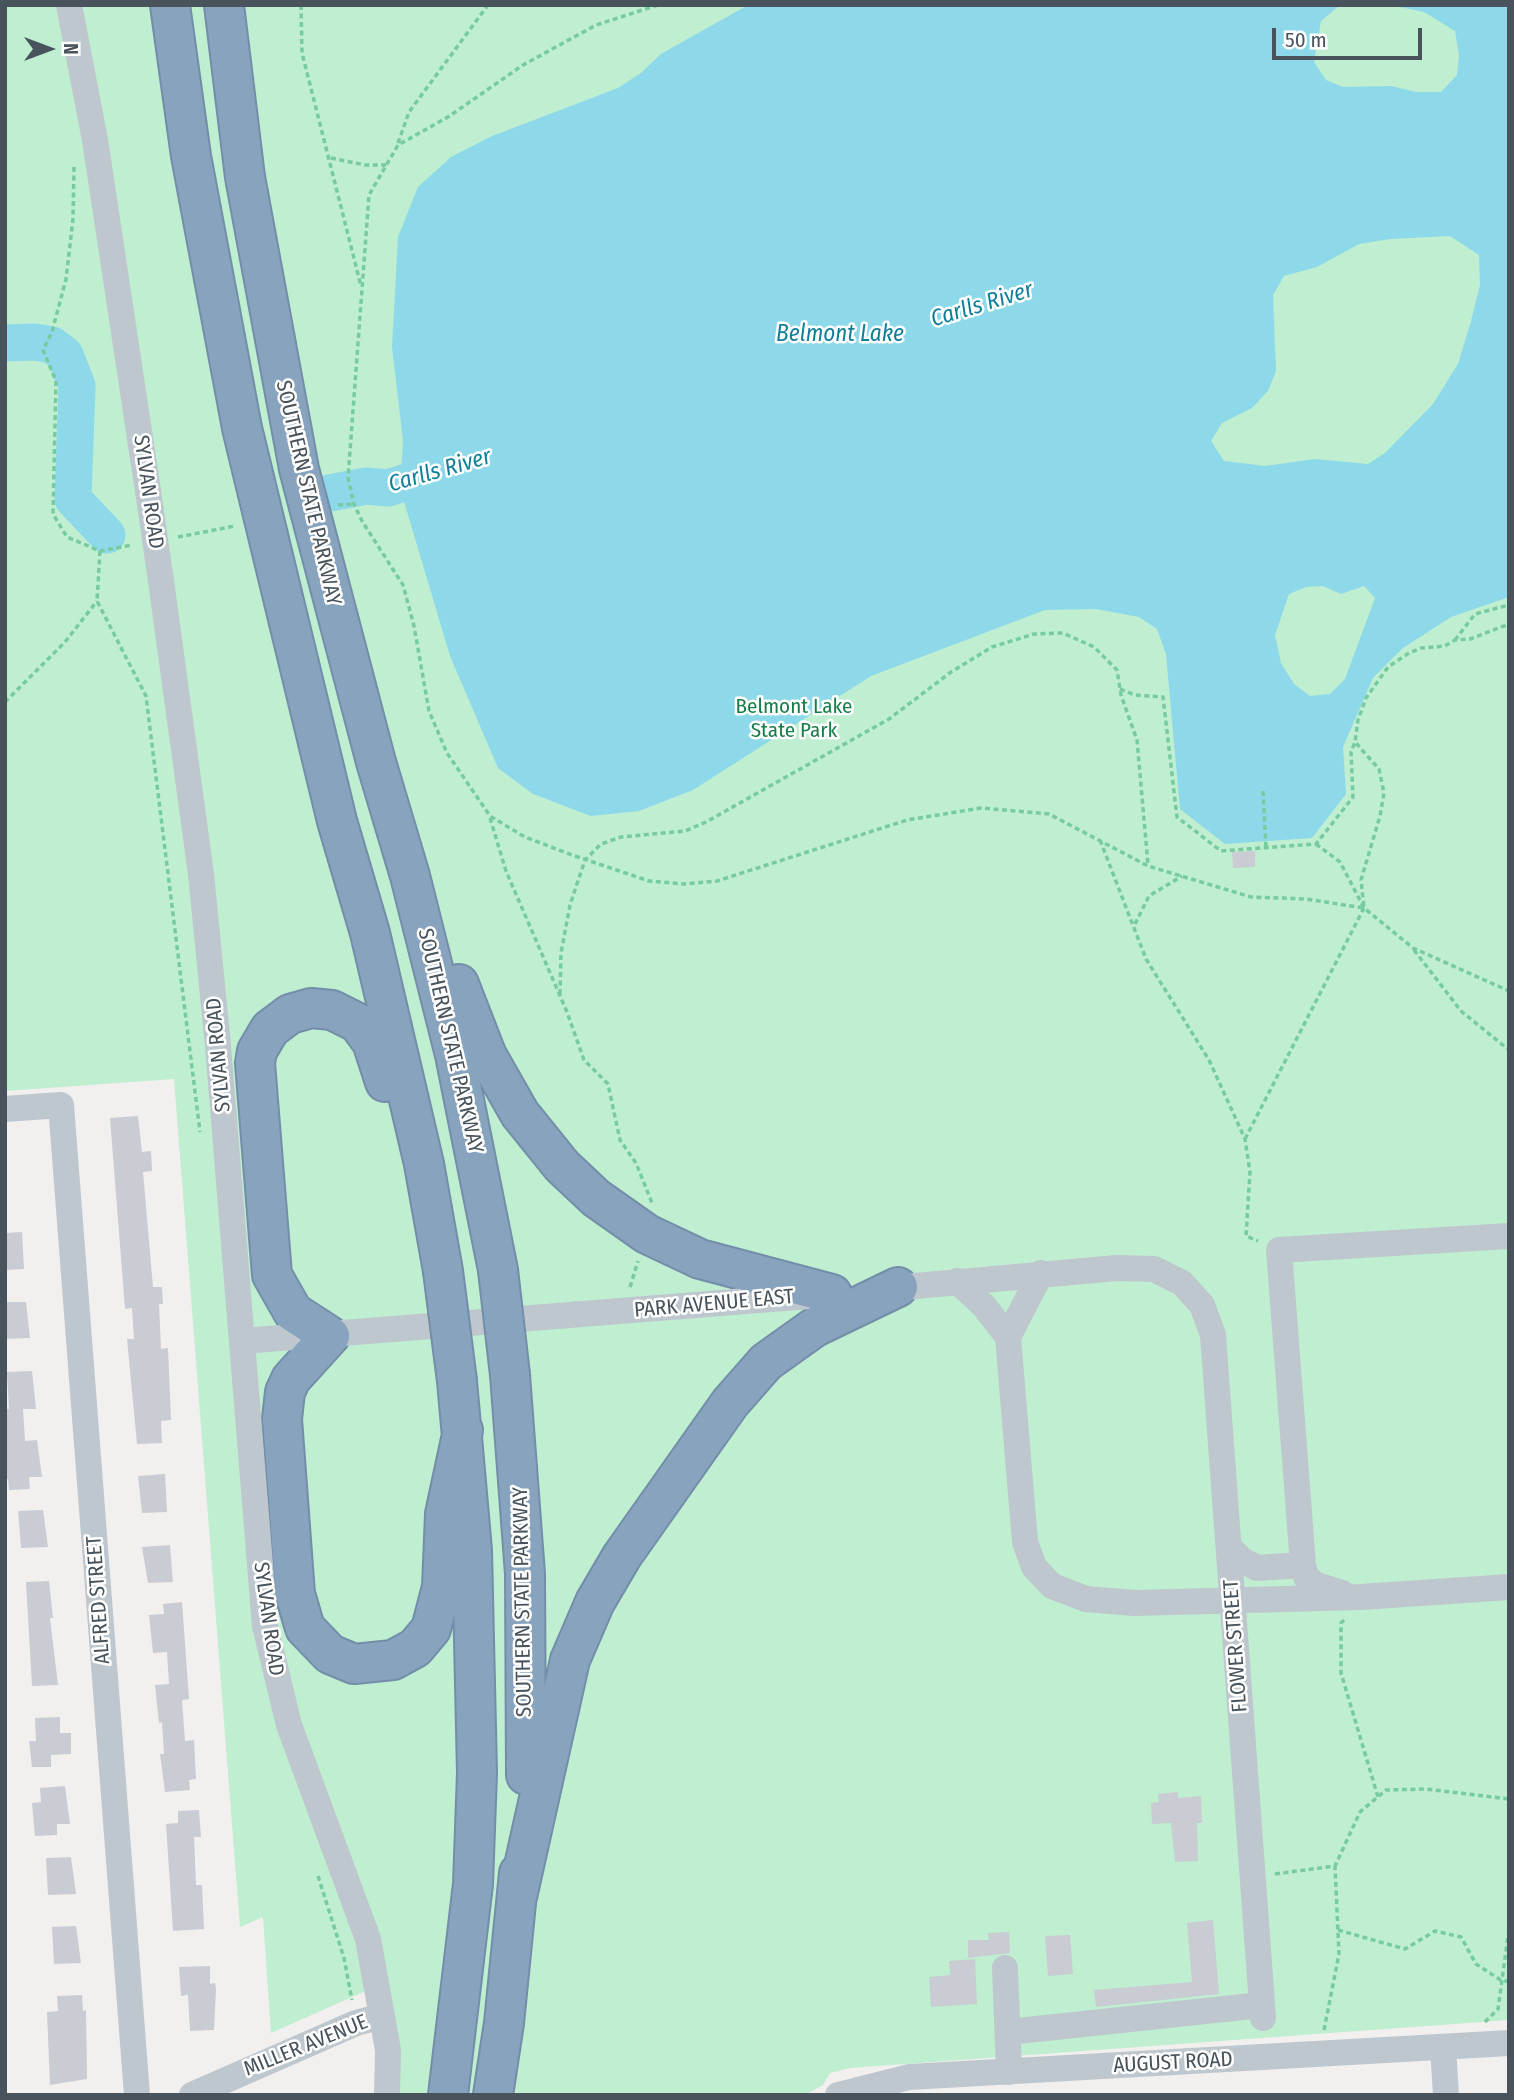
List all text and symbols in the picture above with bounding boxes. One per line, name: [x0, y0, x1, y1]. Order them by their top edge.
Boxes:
north arrow: [14, 14, 84, 84]
scale bar: [1276, 14, 1426, 58]
text: 50 m: [1285, 27, 1327, 53]
text: N: [59, 43, 82, 55]
water label: Carlls River: [928, 276, 1036, 334]
water label: Belmont Lake: [776, 321, 904, 349]
street label: SOUTHERN STATE PARKWAY: [270, 378, 346, 608]
street label: SYLVAN ROAD: [128, 433, 168, 551]
water label: Carlls River: [386, 443, 494, 499]
park label: Belmont Lake State Park: [736, 694, 852, 744]
street label: SOUTHERN STATE PARKWAY: [412, 926, 488, 1156]
street label: SYLVAN ROAD: [201, 997, 237, 1113]
street label: PARK AVENUE EAST: [633, 1284, 795, 1324]
street label: SOUTHERN STATE PARKWAY: [508, 1487, 538, 1717]
street label: ALFRED STREET: [82, 1535, 116, 1665]
street label: SYLVAN ROAD: [248, 1560, 288, 1678]
street label: FLOWER STREET: [1219, 1579, 1253, 1713]
street label: MILLER AVENUE: [240, 2010, 372, 2082]
street label: AUGUST ROAD: [1113, 2047, 1233, 2079]

